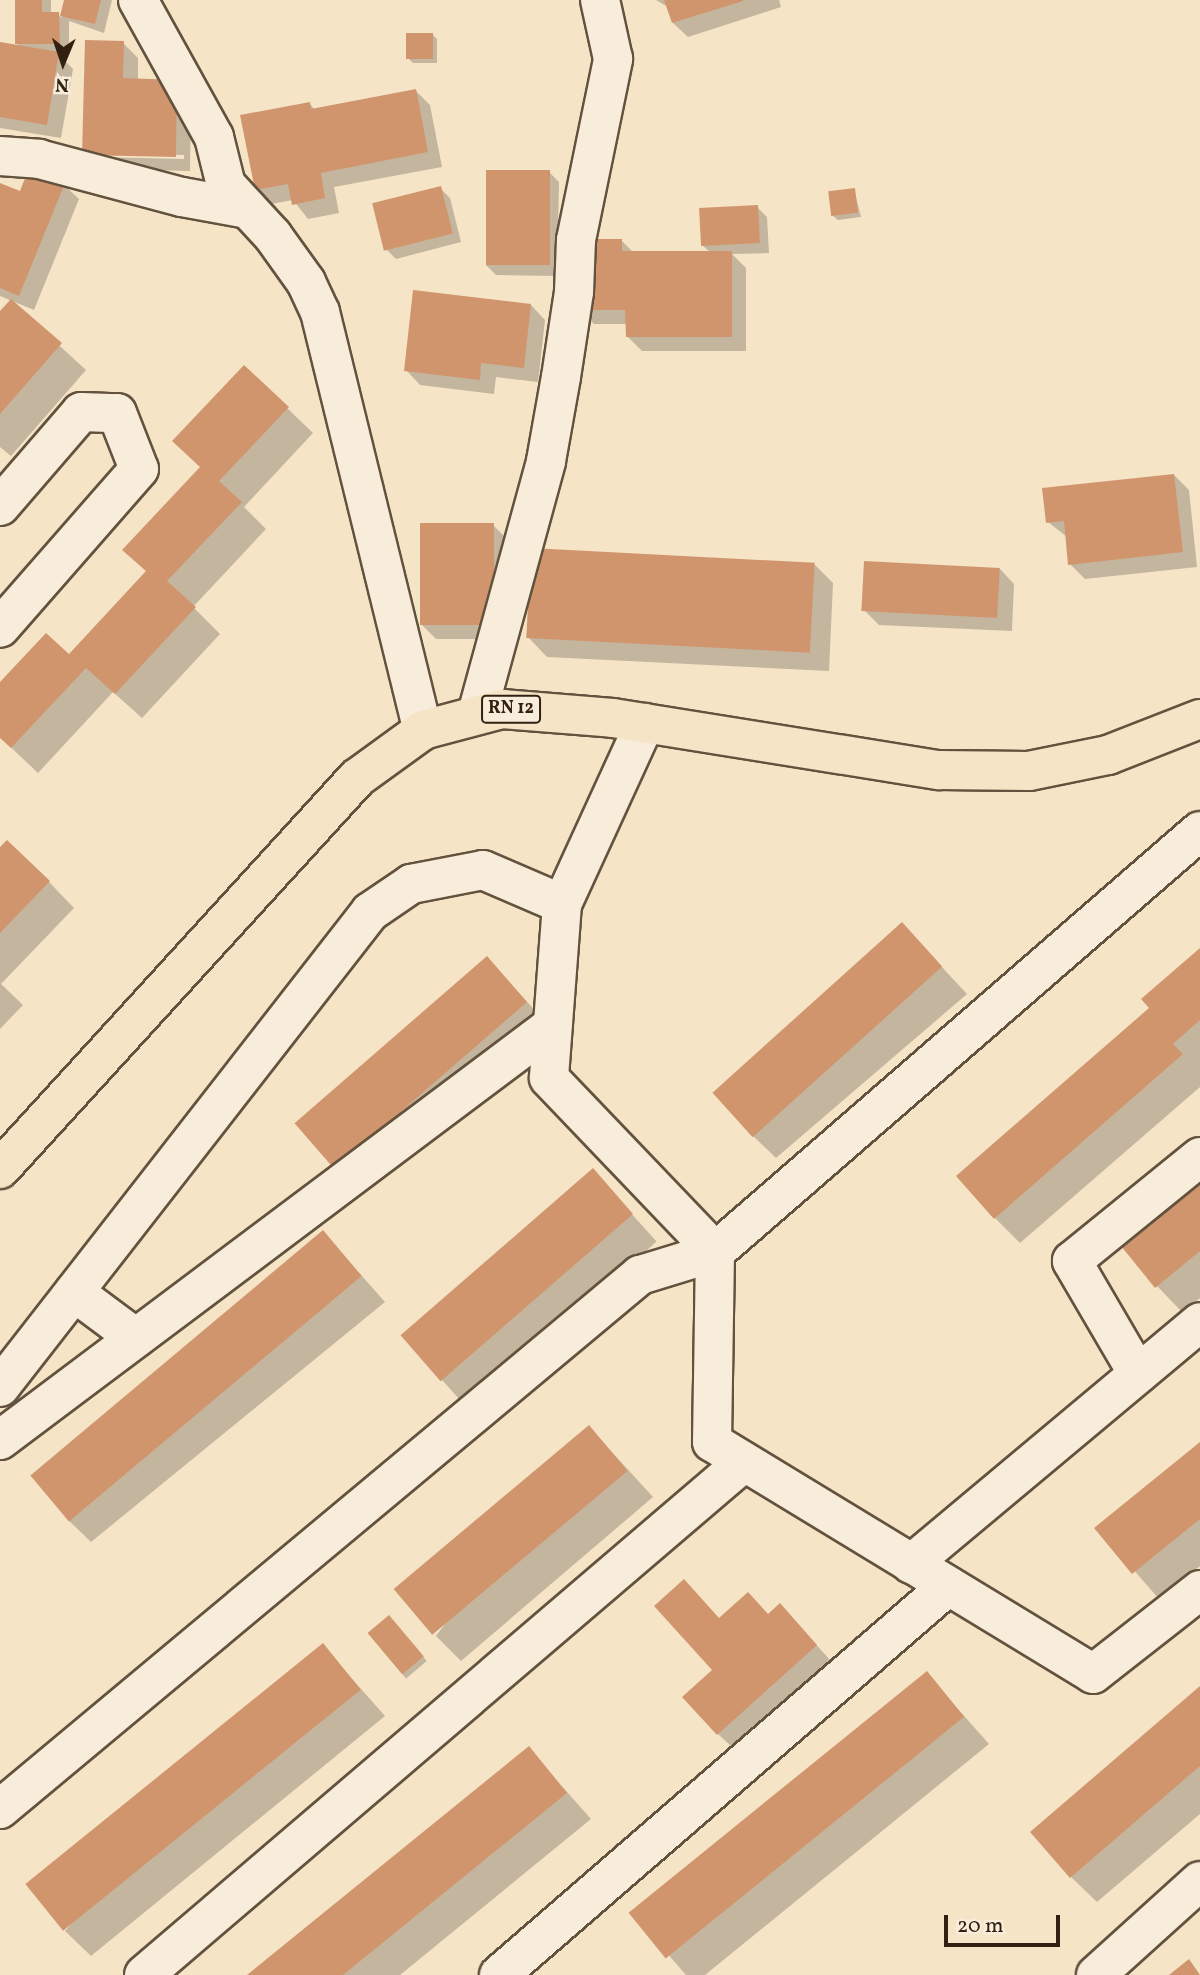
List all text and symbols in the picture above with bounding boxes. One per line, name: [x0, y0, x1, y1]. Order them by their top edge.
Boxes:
north arrow: [28, 28, 98, 98]
text: N: [55, 71, 70, 97]
road number: RN 12: [480, 694, 542, 724]
scale bar: [948, 1902, 1064, 1946]
text: 20 m: [957, 1912, 1003, 1941]

